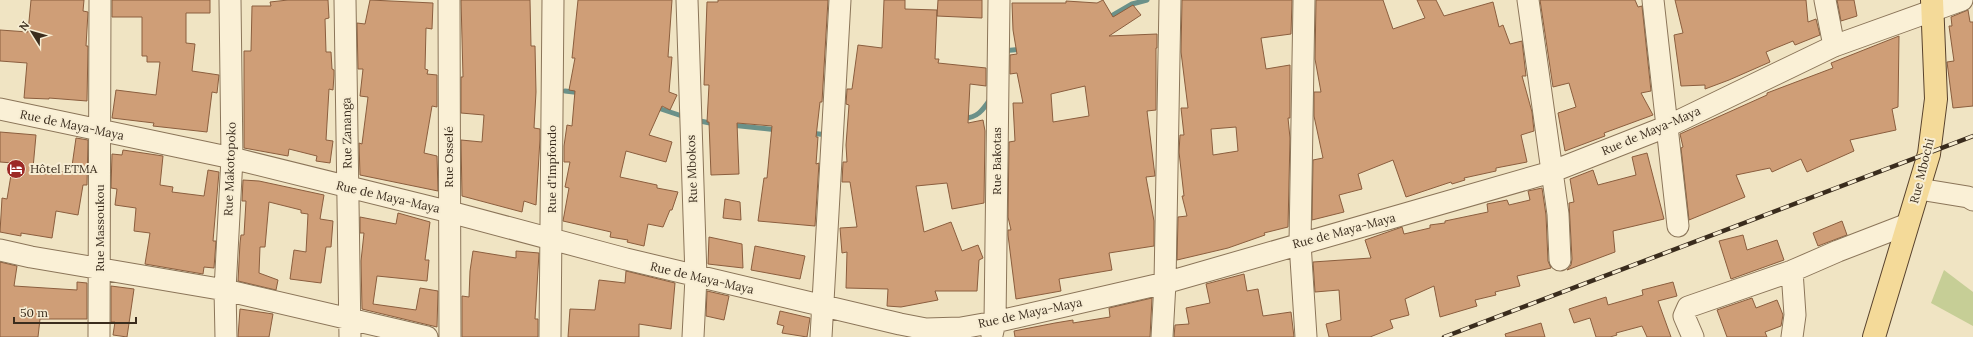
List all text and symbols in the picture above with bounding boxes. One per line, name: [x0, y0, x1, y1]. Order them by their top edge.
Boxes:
north arrow: [12, 12, 52, 52]
text: N: [16, 18, 32, 34]
street label: Rue Zananga: [338, 97, 355, 169]
street label: Rue de Maya-Maya: [1599, 103, 1703, 158]
street label: Rue de Maya-Maya: [19, 106, 126, 143]
street label: Rue Makotopoko: [220, 122, 239, 216]
street label: Rue d'Impfondo: [544, 125, 559, 213]
street label: Rue Osselé: [441, 126, 456, 188]
street label: Rue Bakotas: [989, 127, 1004, 195]
street label: Rue Mbokos: [683, 134, 700, 203]
street label: Rue Mbochi: [1906, 137, 1937, 205]
hotel icon: Hôtel ETMA: [5, 158, 27, 180]
place label: Hôtel ETMA: [30, 161, 98, 176]
street label: Rue de Maya-Maya: [335, 177, 442, 216]
street label: Rue Massoukou: [92, 184, 107, 272]
street label: Rue de Maya-Maya: [1291, 210, 1397, 251]
street label: Rue de Maya-Maya: [649, 258, 756, 297]
street label: Rue de Maya-Maya: [976, 294, 1083, 331]
scale bar: [14, 299, 136, 325]
text: 50 m: [20, 305, 48, 320]

